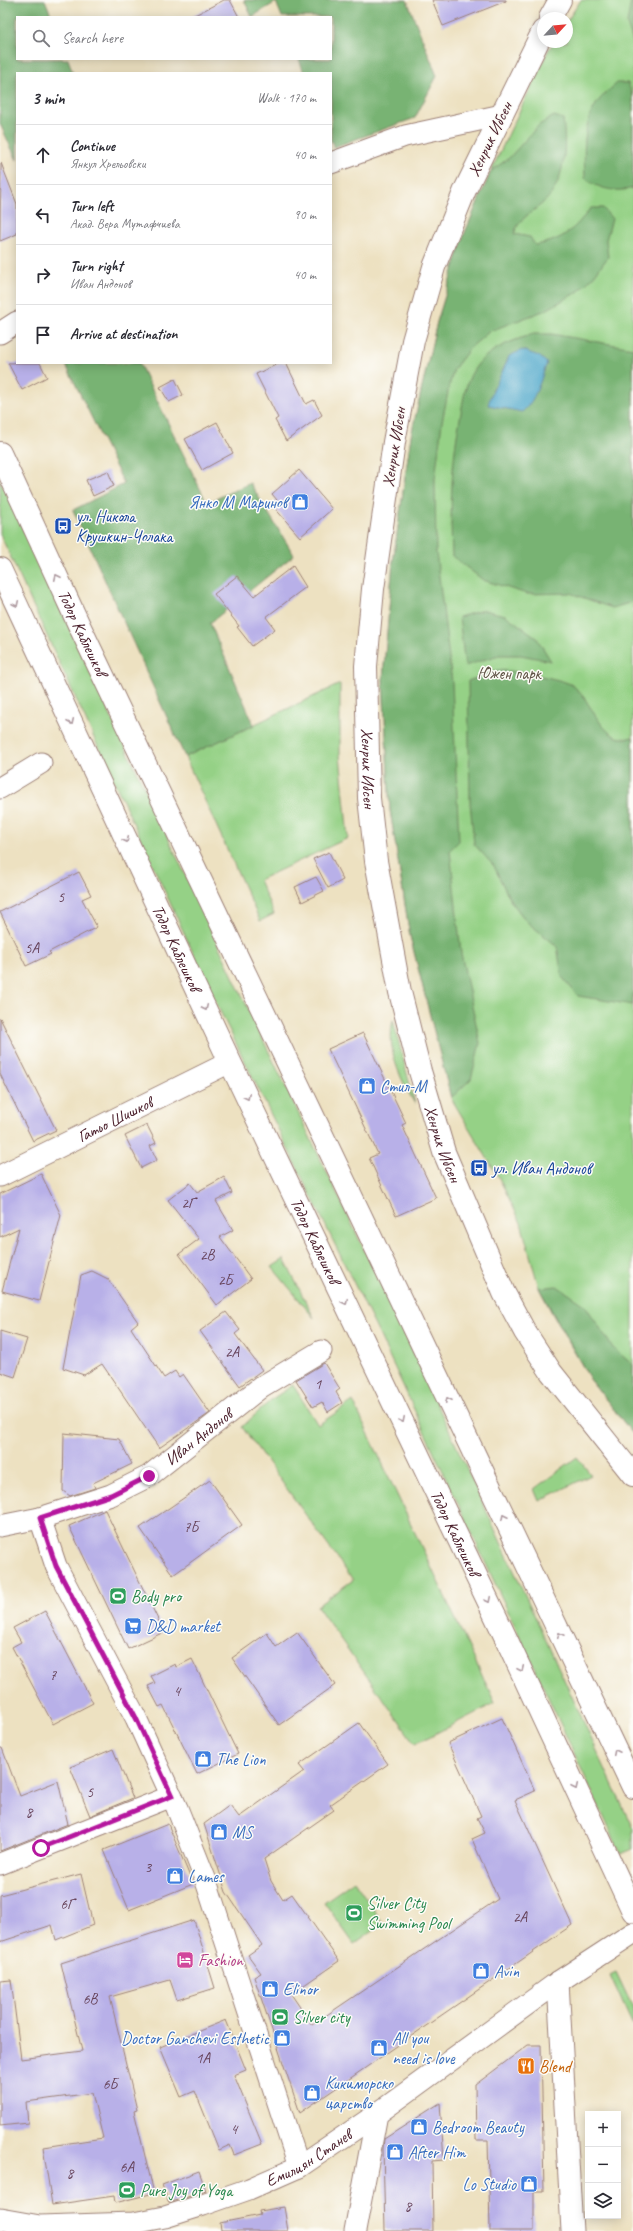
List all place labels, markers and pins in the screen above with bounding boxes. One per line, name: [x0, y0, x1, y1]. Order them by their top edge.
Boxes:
place label: Янко М Маринов: [189, 492, 291, 513]
shop icon: Янко М Маринов: [290, 492, 310, 512]
place label: ул. Никола Крушкин-Чолака: [75, 506, 174, 547]
bus stop icon: ул. Никола Крушкин-Чолака: [53, 516, 73, 536]
shop icon: Стил-М: [357, 1076, 377, 1096]
place label: Стил-М: [380, 1076, 428, 1097]
bus stop icon: ул. Иван Андонов: [469, 1158, 489, 1178]
place label: ул. Иван Андонов: [491, 1158, 595, 1179]
sports icon: Body pro: [108, 1586, 128, 1606]
place label: Body pro: [131, 1586, 183, 1607]
supermarket icon: D&D market: [123, 1616, 143, 1636]
place label: D&D market: [146, 1616, 222, 1637]
shop icon: The Lion: [193, 1749, 213, 1769]
place label: The Lion: [216, 1749, 266, 1770]
shop icon: MS: [209, 1822, 229, 1842]
place label: MS: [232, 1822, 255, 1843]
shop icon: Lames: [165, 1866, 185, 1886]
place label: Lames: [188, 1866, 225, 1887]
place label: Silver City Swimming Pool: [367, 1893, 453, 1934]
sports icon: Silver City Swimming Pool: [344, 1903, 364, 1923]
hotel icon: Fashion: [175, 1950, 195, 1970]
place label: Fashion: [198, 1950, 244, 1971]
shop icon: Avin: [471, 1961, 491, 1981]
place label: Avin: [494, 1961, 519, 1982]
shop icon: Elinor: [260, 1979, 280, 1999]
place label: Elinor: [283, 1979, 320, 2000]
sports icon: Silver city: [270, 2007, 290, 2027]
place label: Silver city: [293, 2007, 351, 2028]
place label: Doctor Ganchevi Esthetic: [121, 2028, 270, 2049]
shop icon: Doctor Ganchevi Esthetic: [272, 2028, 292, 2048]
place label: All you need is love: [392, 2028, 456, 2069]
shop icon: All you need is love: [369, 2038, 389, 2058]
restaurant icon: Blend: [516, 2056, 536, 2076]
place label: Blend: [539, 2056, 573, 2077]
place label: Кикиморско царство: [325, 2073, 394, 2114]
shop icon: Кикиморско царство: [302, 2083, 322, 2103]
shop icon: Bedroom Beauty: [409, 2117, 429, 2137]
place label: Bedroom Beauty: [432, 2117, 525, 2138]
shop icon: After Him: [385, 2142, 405, 2162]
place label: After Him: [408, 2142, 467, 2163]
place label: Lo Studio: [463, 2174, 517, 2195]
shop icon: Lo Studio: [519, 2174, 539, 2194]
sports icon: Pure Joy of Yoga: [117, 2180, 137, 2200]
place label: Pure Joy of Yoga: [140, 2180, 234, 2201]

